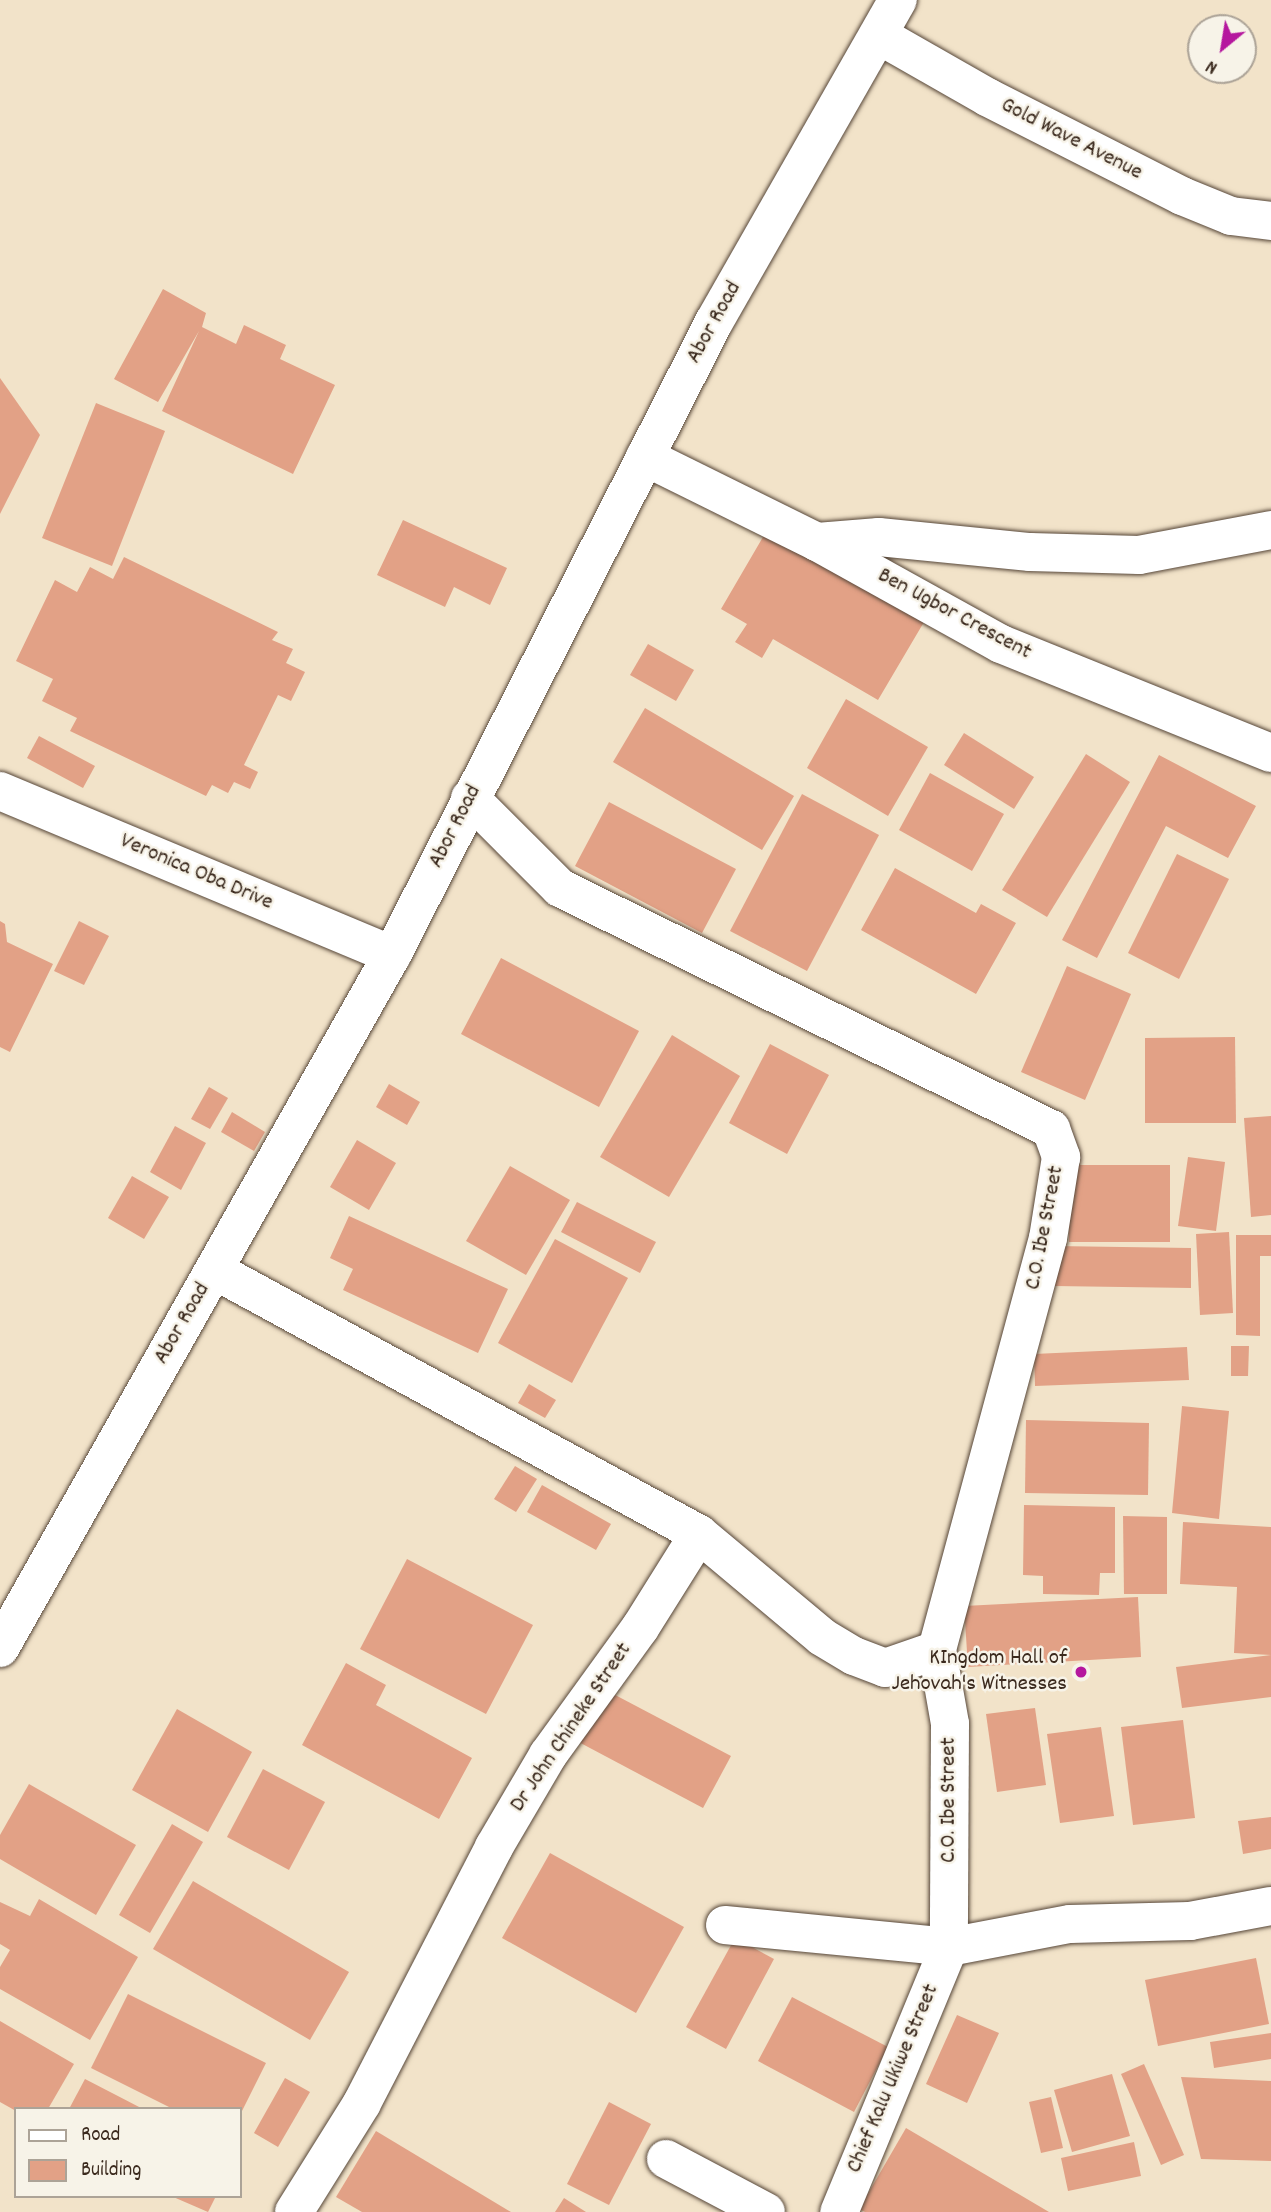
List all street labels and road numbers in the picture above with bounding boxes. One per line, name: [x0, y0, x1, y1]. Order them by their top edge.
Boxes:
street label: Gold Wave Avenue: [996, 92, 1146, 188]
street label: Abor Road: [681, 277, 749, 369]
street label: Ben Ugbor Crescent: [872, 563, 1036, 667]
street label: Abor Road: [423, 781, 489, 873]
street label: Veronica Oba Drive: [115, 828, 277, 918]
street label: C.O. Ibe Street: [1020, 1164, 1072, 1292]
street label: Abor Road: [149, 1278, 217, 1370]
street label: Dr John Chineke Street: [505, 1638, 639, 1818]
street label: C.O. Ibe Street: [936, 1737, 964, 1863]
street label: Chief Kalu Ukiwe Street: [842, 1980, 946, 2178]

